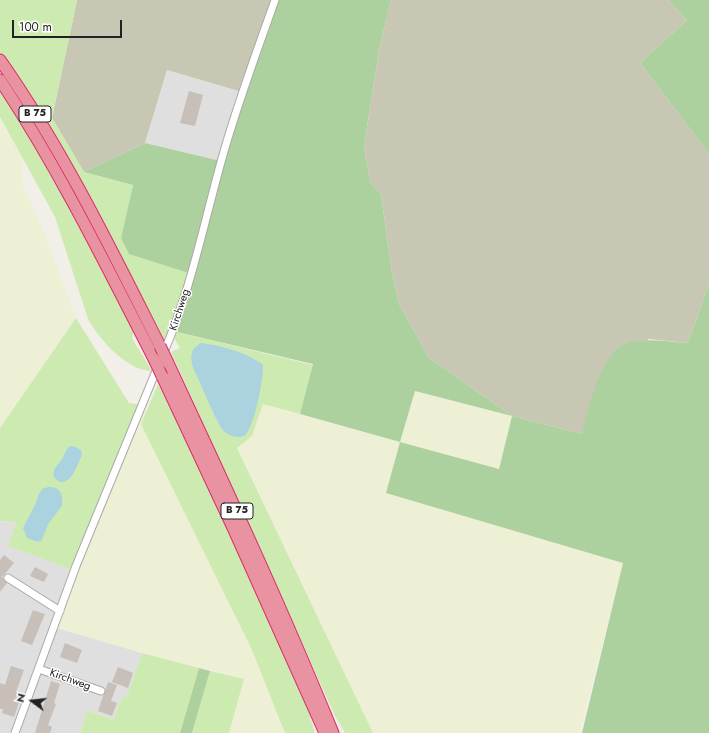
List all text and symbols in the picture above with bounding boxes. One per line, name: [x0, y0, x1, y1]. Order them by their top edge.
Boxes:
scale bar: [14, 12, 124, 38]
text: 100 m: [19, 18, 52, 36]
road number: B 75: [19, 106, 51, 122]
street label: Kirchweg: [167, 288, 193, 332]
road number: B 75: [221, 503, 253, 519]
street label: Kirchweg: [48, 666, 92, 694]
north arrow: [12, 681, 52, 721]
text: N: [12, 692, 29, 704]

